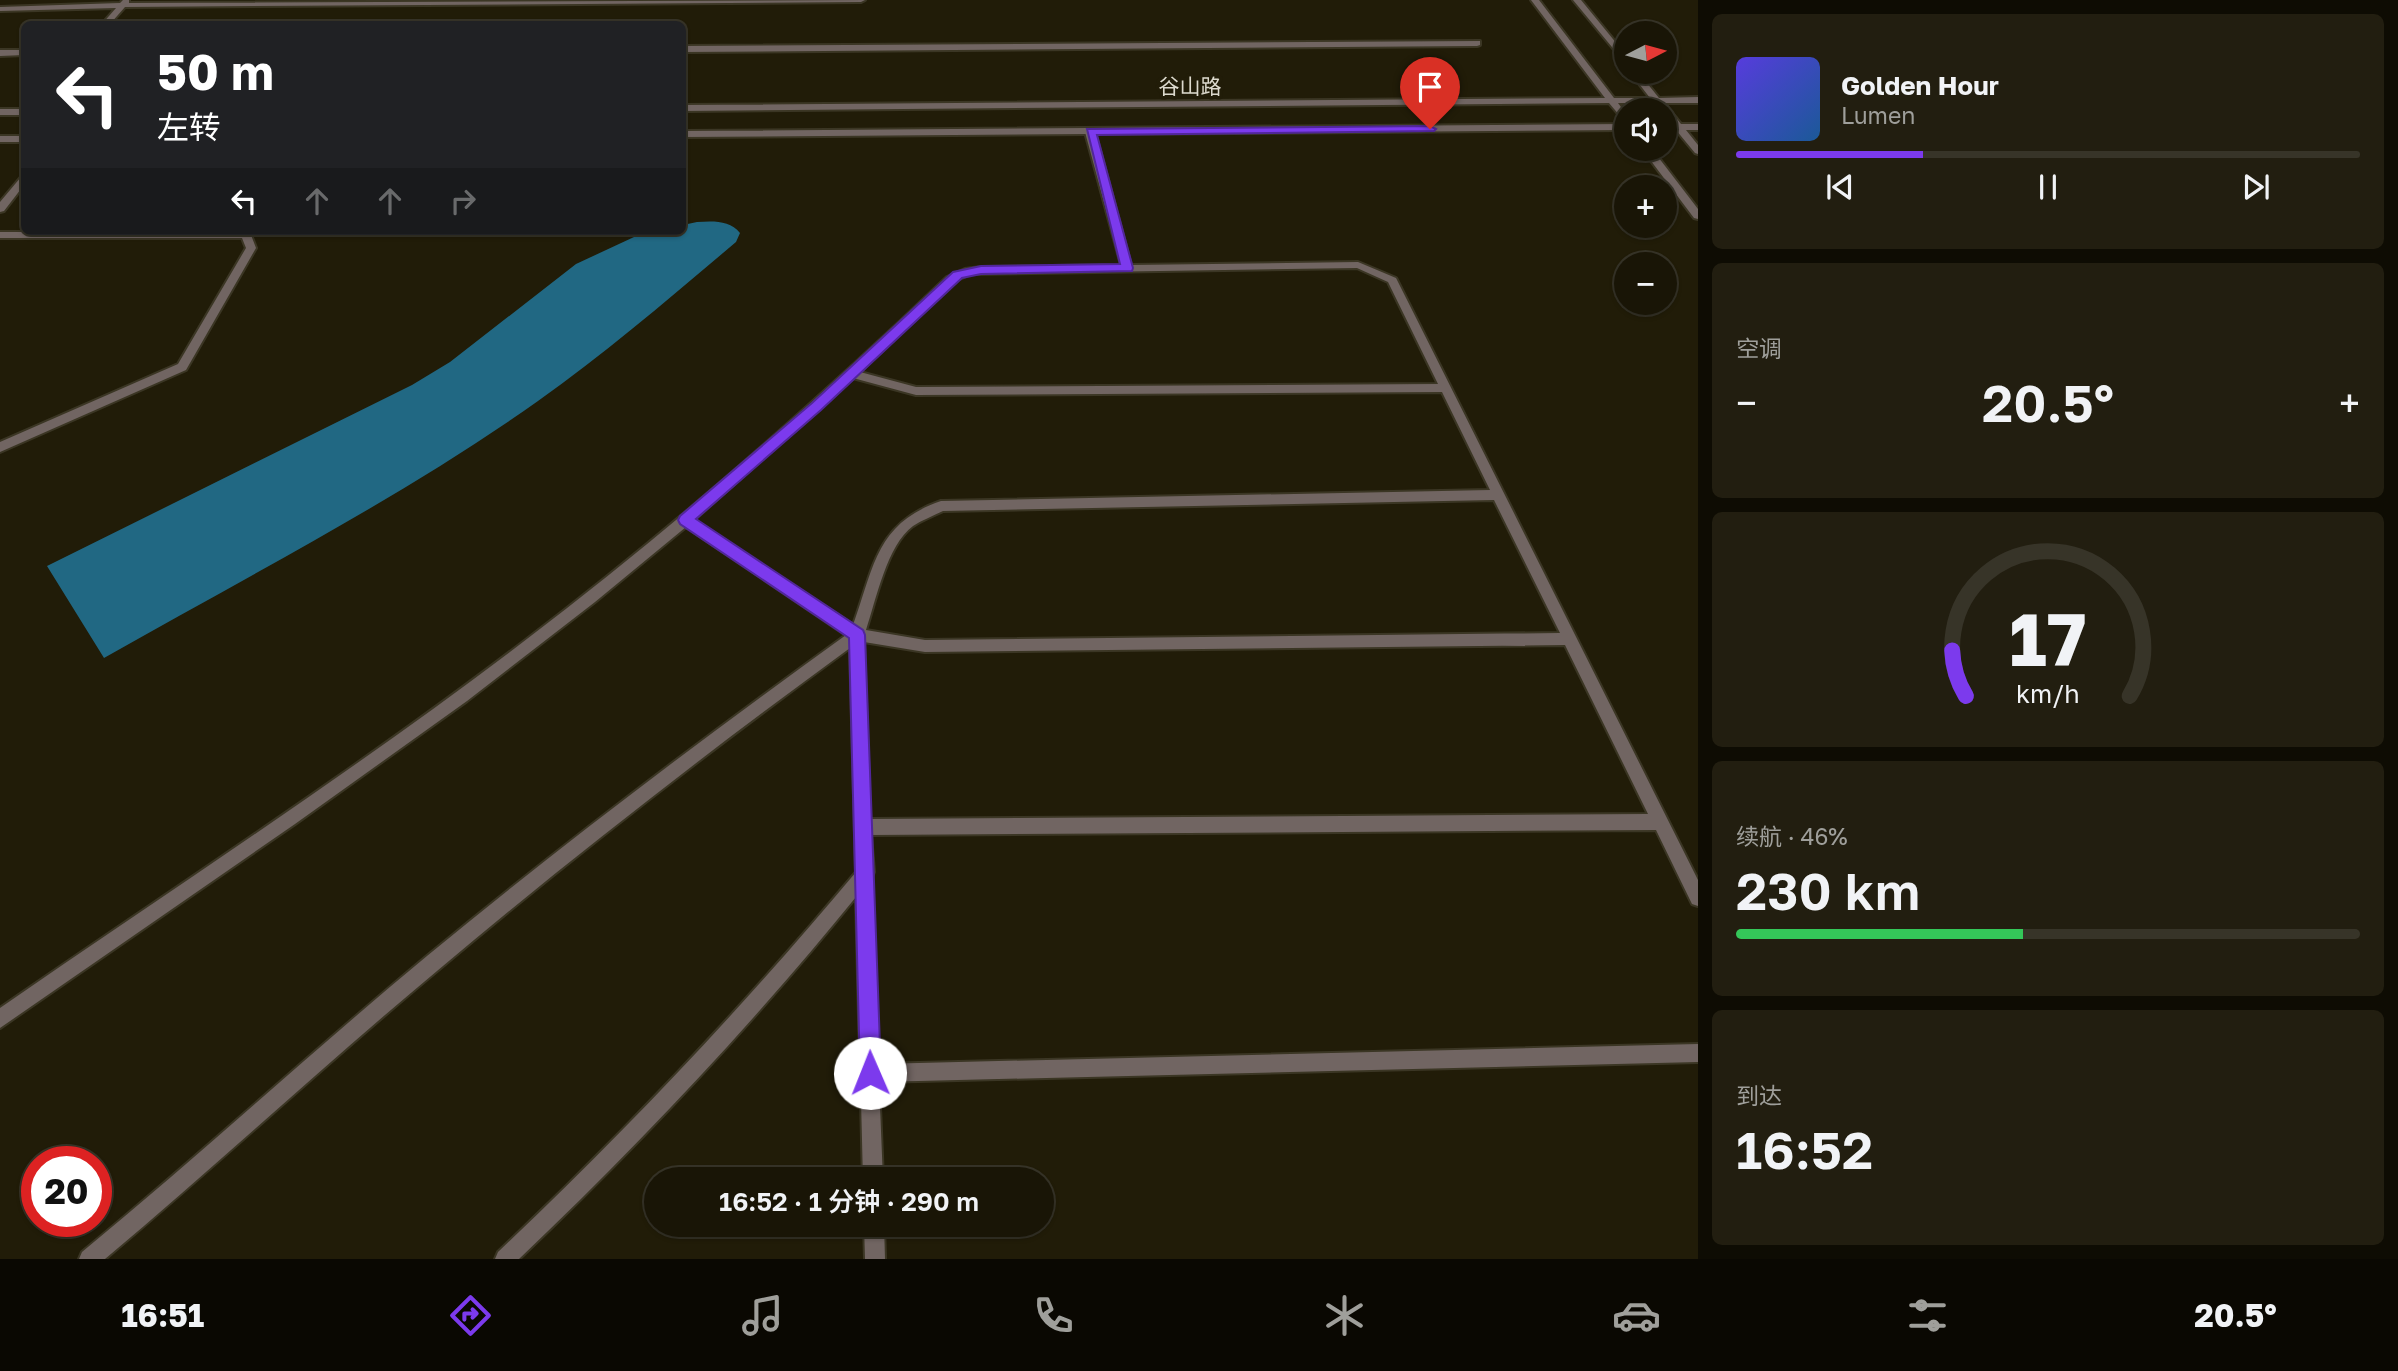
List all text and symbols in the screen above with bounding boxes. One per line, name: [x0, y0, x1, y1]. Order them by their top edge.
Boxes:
north arrow: [1614, 21, 1676, 84]
map controls: [1614, 21, 1677, 315]
text: 50 m: [157, 42, 274, 101]
icon: left: [42, 49, 133, 140]
pin: [1400, 57, 1460, 129]
icon: arrive: [1411, 68, 1449, 106]
text: Golden Hour: [1841, 70, 1999, 101]
street label: 谷山路: [1159, 73, 1222, 99]
button: sound: [1614, 98, 1677, 161]
text: Lumen: [1841, 101, 1915, 129]
text: 左转: [157, 108, 221, 146]
icon: previous: [1821, 168, 1859, 206]
icon: pause: [2029, 168, 2067, 206]
icon: next: [2237, 168, 2275, 206]
button: +: [1614, 175, 1677, 238]
icon: left: [225, 182, 263, 220]
icon: ahead: [298, 182, 336, 220]
icon: ahead: [371, 182, 409, 220]
icon: right: [444, 182, 482, 220]
button: −: [1614, 252, 1677, 315]
text: 空调: [1736, 334, 1782, 362]
text: 20.5°: [1982, 371, 2114, 433]
text: −: [1736, 380, 1757, 425]
text: +: [2339, 380, 2360, 425]
text: 17: [2009, 595, 2087, 682]
text: km/h: [2016, 677, 2080, 708]
text: 续航 · 46%: [1736, 822, 1848, 850]
text: 230 km: [1736, 859, 1920, 921]
position arrow: [833, 1036, 907, 1110]
text: 到达: [1736, 1081, 1782, 1109]
text: 16:52: [1736, 1118, 1873, 1180]
speed limit sign: 20: [21, 1146, 112, 1237]
text: 16:52 · 1 分钟 · 290 m: [719, 1186, 979, 1217]
icon: directions: [446, 1291, 495, 1340]
icon: music: [738, 1291, 787, 1340]
icon: phone: [1029, 1291, 1078, 1340]
icon: climate: [1320, 1291, 1369, 1340]
icon: car: [1612, 1291, 1661, 1340]
icon: filters: [1903, 1291, 1952, 1340]
text: 16:51: [121, 1296, 204, 1334]
text: 20.5°: [2194, 1296, 2277, 1334]

